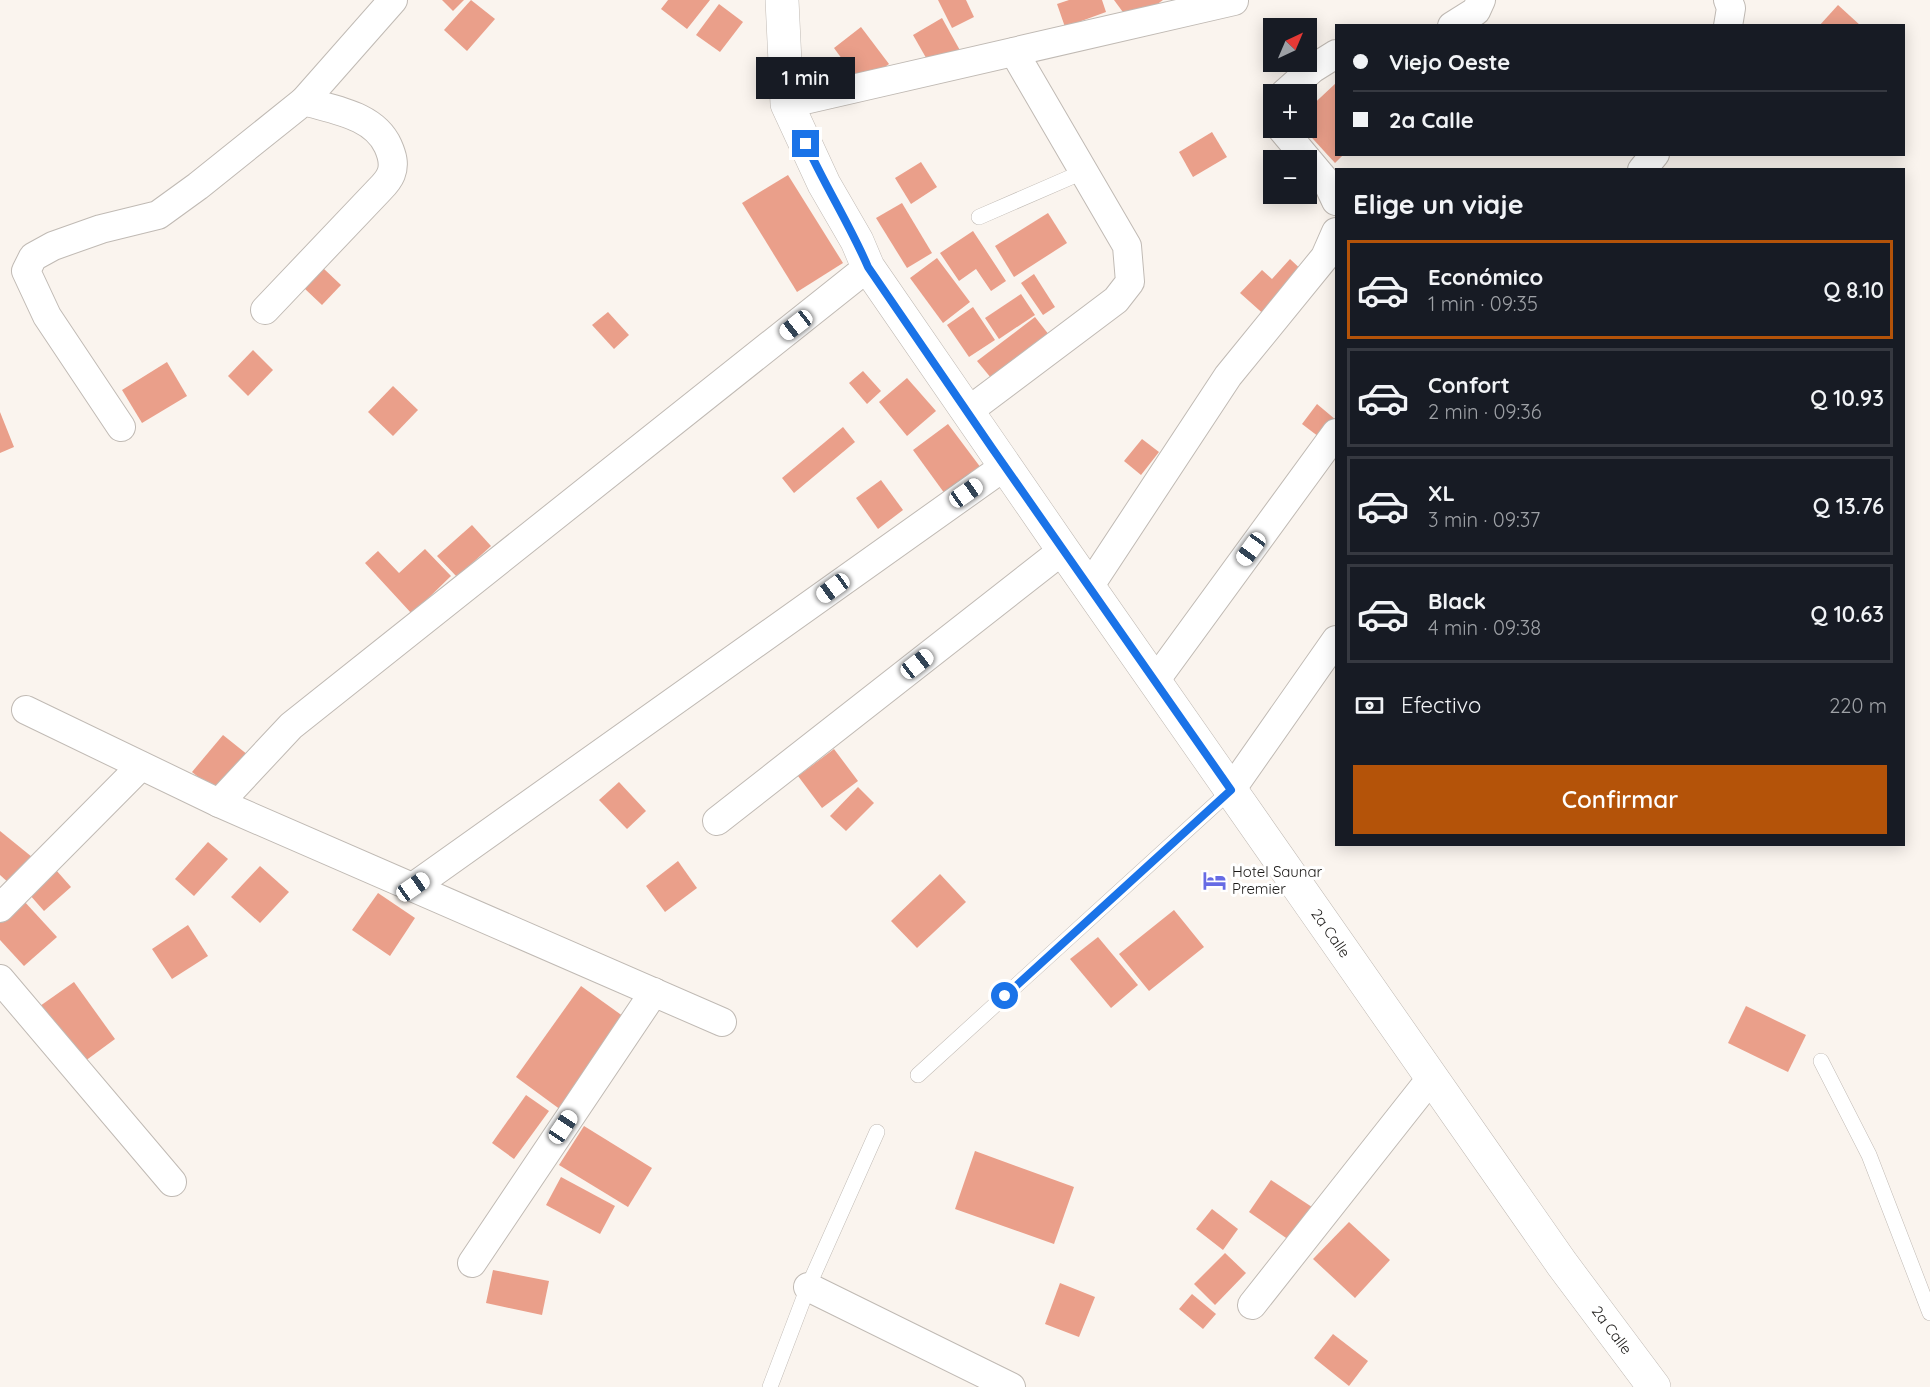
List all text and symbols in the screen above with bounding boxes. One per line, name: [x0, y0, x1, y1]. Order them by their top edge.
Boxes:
north arrow: [1263, 18, 1317, 72]
map controls: [1263, 18, 1317, 204]
text: Viejo Oeste: [1389, 48, 1510, 76]
callout: 1 min: [756, 57, 856, 99]
text: 1 min: [782, 65, 829, 90]
button: +: [1263, 84, 1317, 138]
text: 2a Calle: [1389, 106, 1474, 134]
route end: [792, 130, 819, 157]
button: −: [1263, 150, 1317, 204]
text: Elige un viaje: [1353, 187, 1524, 221]
icon: car: [1356, 263, 1410, 317]
text: Económico: [1428, 263, 1543, 291]
text: Q 8.10: [1823, 276, 1884, 304]
text: 1 min · 09:35: [1428, 291, 1538, 316]
car: [776, 307, 816, 343]
icon: car: [1356, 371, 1410, 425]
text: Confort: [1428, 371, 1510, 399]
text: Q 10.93: [1810, 384, 1884, 412]
text: 2 min · 09:36: [1428, 399, 1541, 424]
car: [946, 475, 986, 511]
icon: car: [1356, 479, 1410, 533]
text: XL: [1428, 479, 1455, 507]
text: Q 13.76: [1813, 492, 1884, 520]
text: 3 min · 09:37: [1428, 507, 1540, 532]
car: [1233, 529, 1269, 569]
car: [813, 570, 853, 606]
icon: car: [1356, 587, 1410, 641]
text: Black: [1428, 587, 1486, 615]
text: Q 10.63: [1811, 600, 1884, 628]
text: 4 min · 09:38: [1428, 615, 1541, 640]
car: [897, 646, 937, 682]
icon: cash: [1353, 689, 1386, 722]
text: Efectivo: [1401, 691, 1481, 719]
text: 220 m: [1829, 693, 1887, 718]
button: Confirmar: [1353, 765, 1887, 834]
place label: Hotel Saunar Premier: [1232, 862, 1323, 898]
hotel icon: Hotel Saunar Premier: [1201, 867, 1227, 893]
car: [393, 869, 433, 905]
street label: 2a Calle: [1307, 905, 1355, 961]
route start: [991, 982, 1018, 1009]
car: [545, 1107, 581, 1147]
street label: 2a Calle: [1588, 1302, 1636, 1358]

